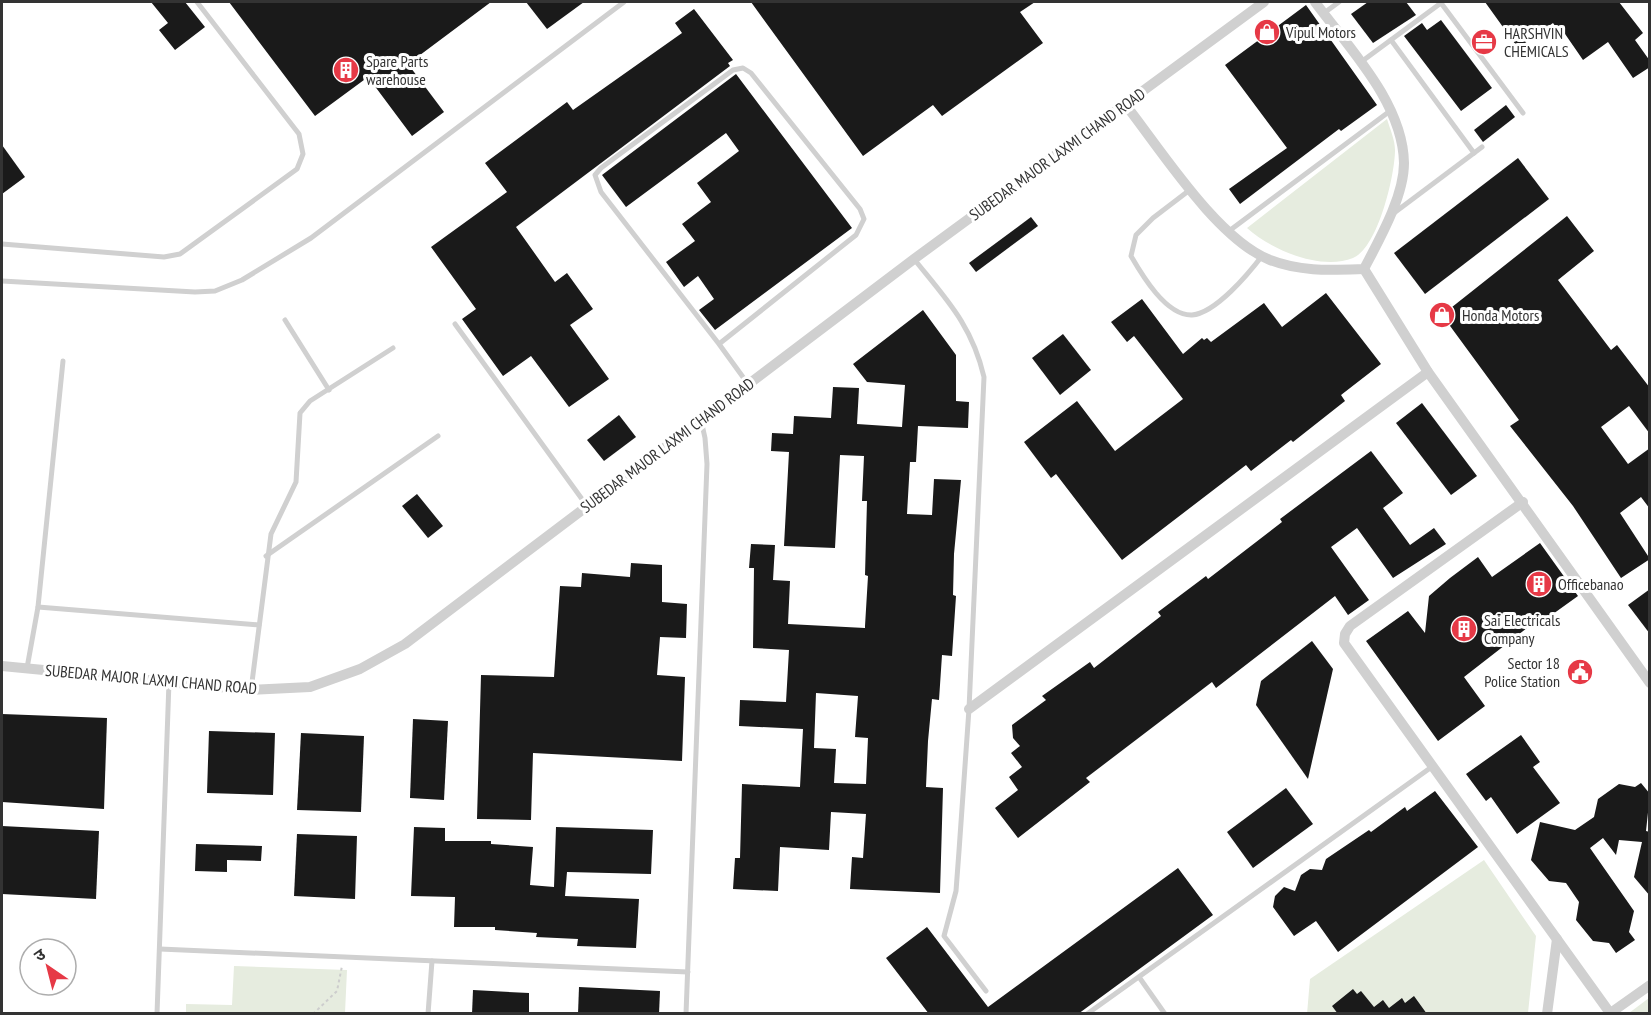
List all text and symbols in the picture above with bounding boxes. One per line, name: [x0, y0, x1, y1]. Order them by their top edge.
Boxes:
shop icon: Vipul Motors: [1252, 17, 1282, 47]
place label: Vipul Motors: [1285, 22, 1356, 42]
place label: HARSHVIN CHEMICALS: [1504, 23, 1569, 61]
office icon: HARSHVIN CHEMICALS: [1469, 27, 1499, 57]
place label: Spare Parts warehouse: [366, 51, 428, 89]
building icon: Spare Parts warehouse: [331, 55, 361, 85]
street label: SUBEDAR MAJOR LAXMI CHAND ROAD: [965, 83, 1149, 225]
shop icon: Honda Motors: [1427, 300, 1457, 330]
place label: Honda Motors: [1462, 305, 1539, 325]
street label: SUBEDAR MAJOR LAXMI CHAND ROAD: [576, 373, 758, 517]
building icon: Officebanao: [1524, 569, 1554, 599]
place label: Officebanao: [1558, 574, 1624, 594]
place label: Sai Electricals Company: [1484, 610, 1560, 648]
building icon: Sai Electricals Company: [1449, 614, 1479, 644]
place label: Sector 18 Police Station: [1484, 653, 1560, 691]
public building icon: Sector 18 Police Station: [1565, 657, 1595, 687]
street label: SUBEDAR MAJOR LAXMI CHAND ROAD: [44, 660, 258, 698]
north arrow: [18, 937, 78, 997]
text: उ: [30, 943, 49, 966]

